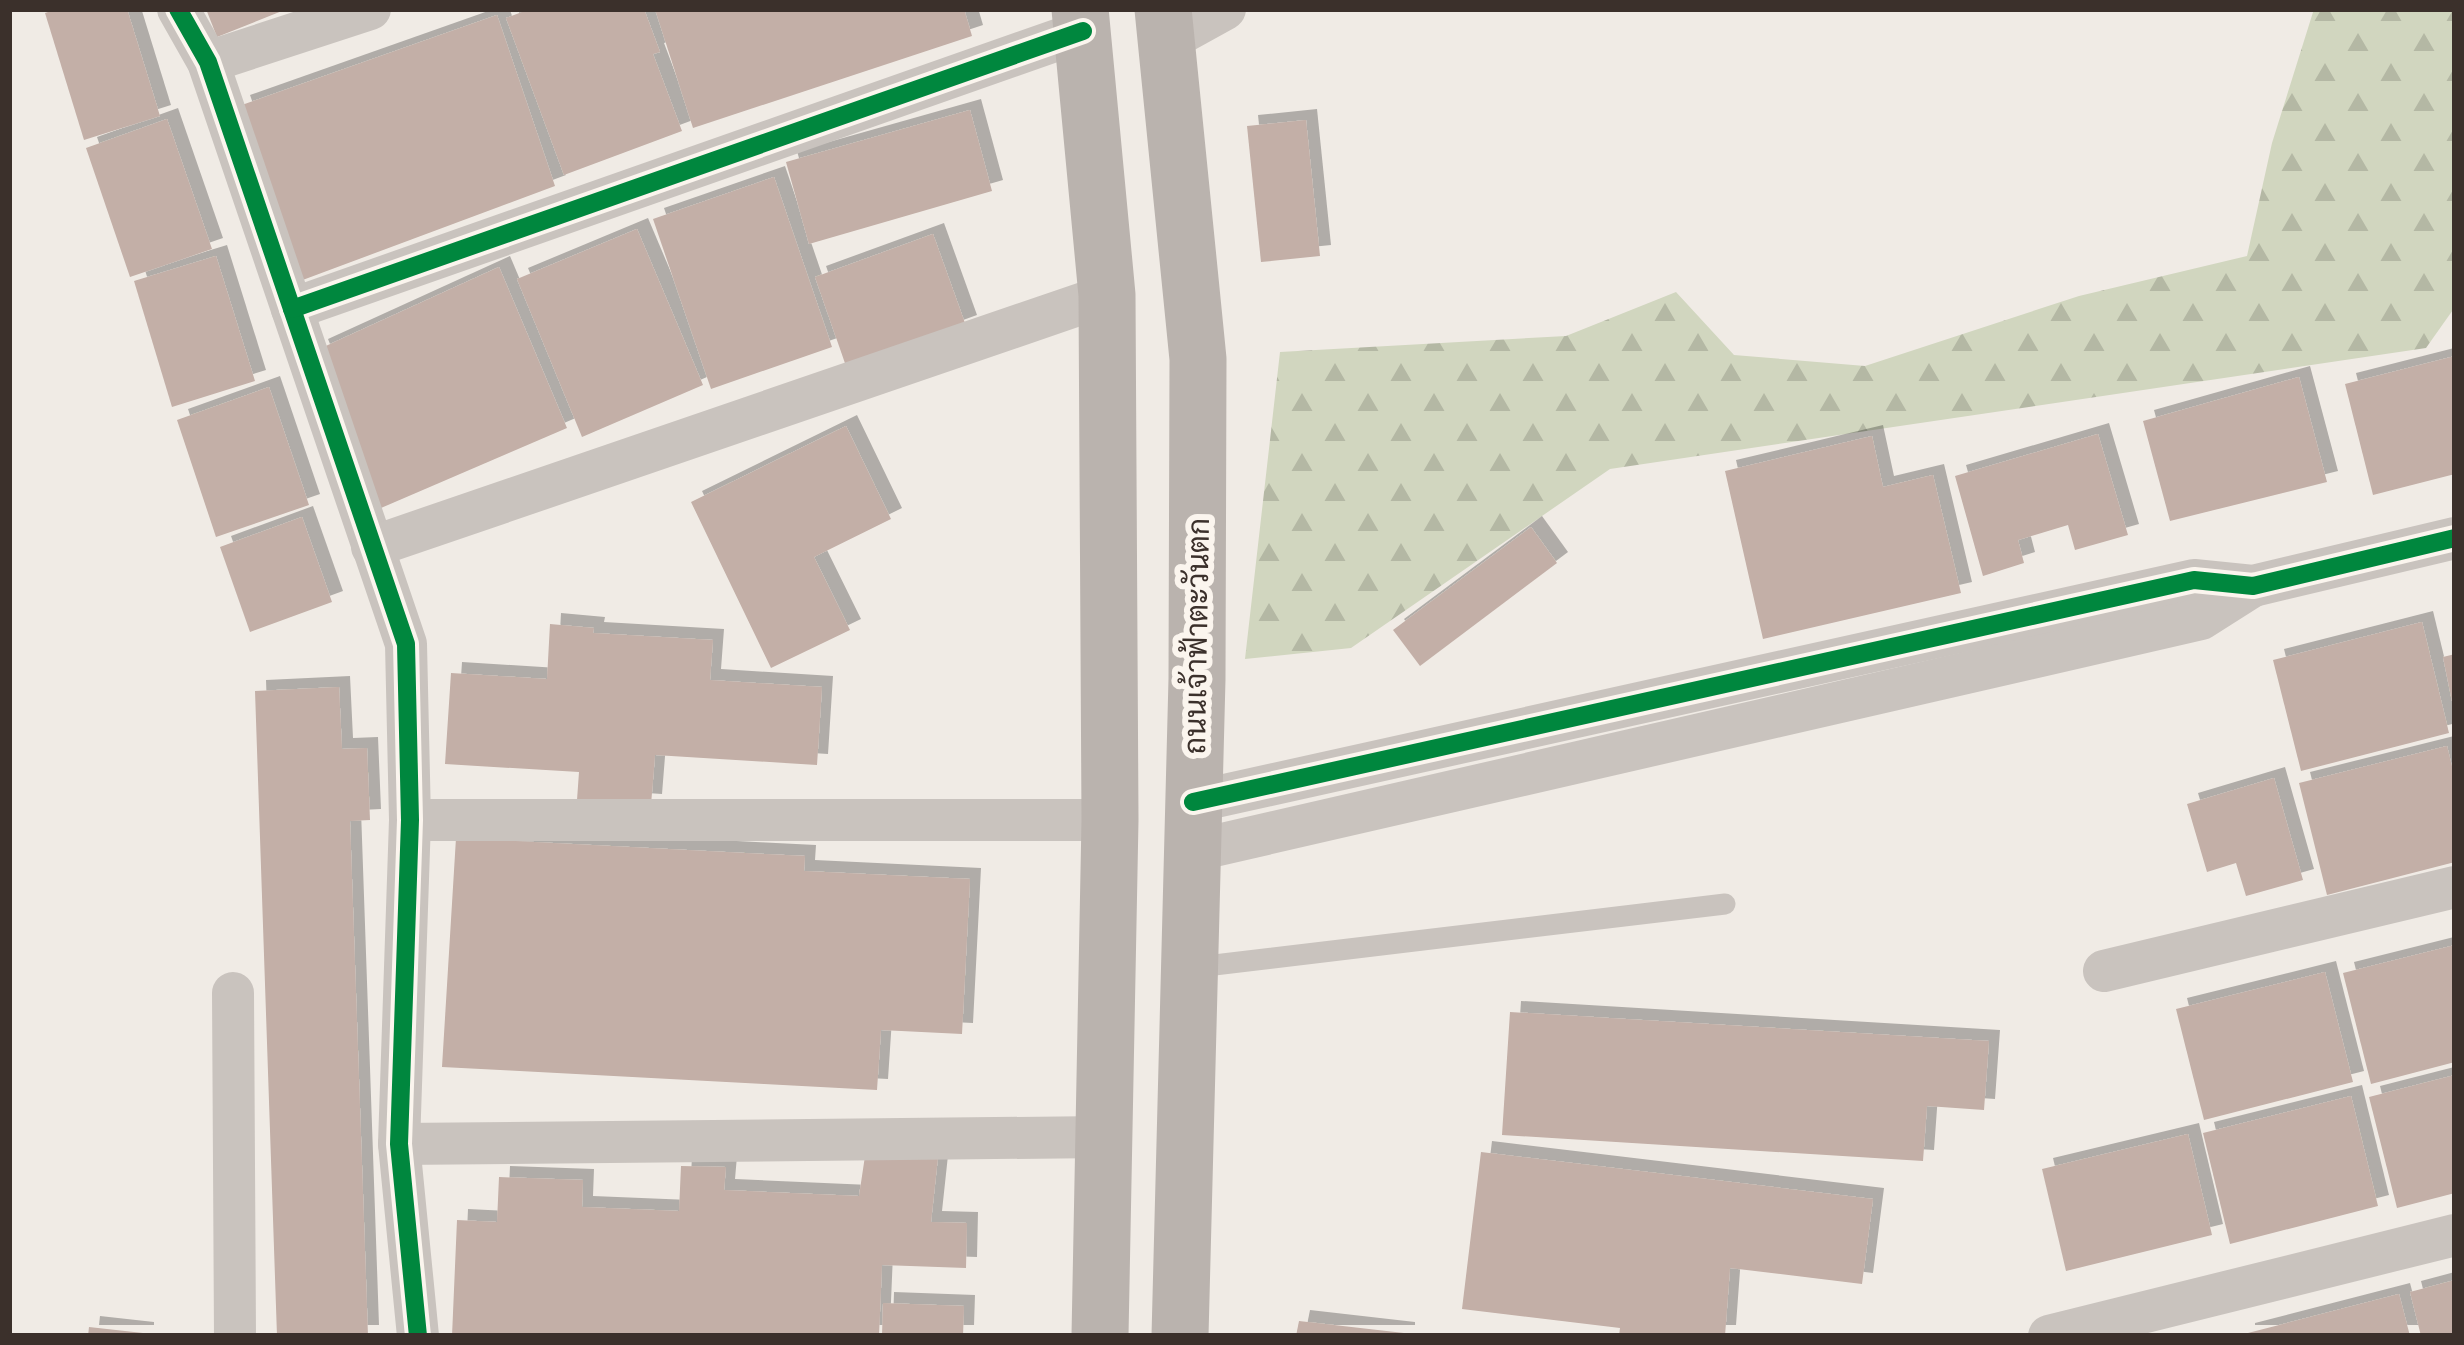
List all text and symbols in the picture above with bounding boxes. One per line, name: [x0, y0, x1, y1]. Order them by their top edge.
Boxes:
street label: ถนนเจ้าฟ้าตะวันตก: [1174, 517, 1217, 755]

